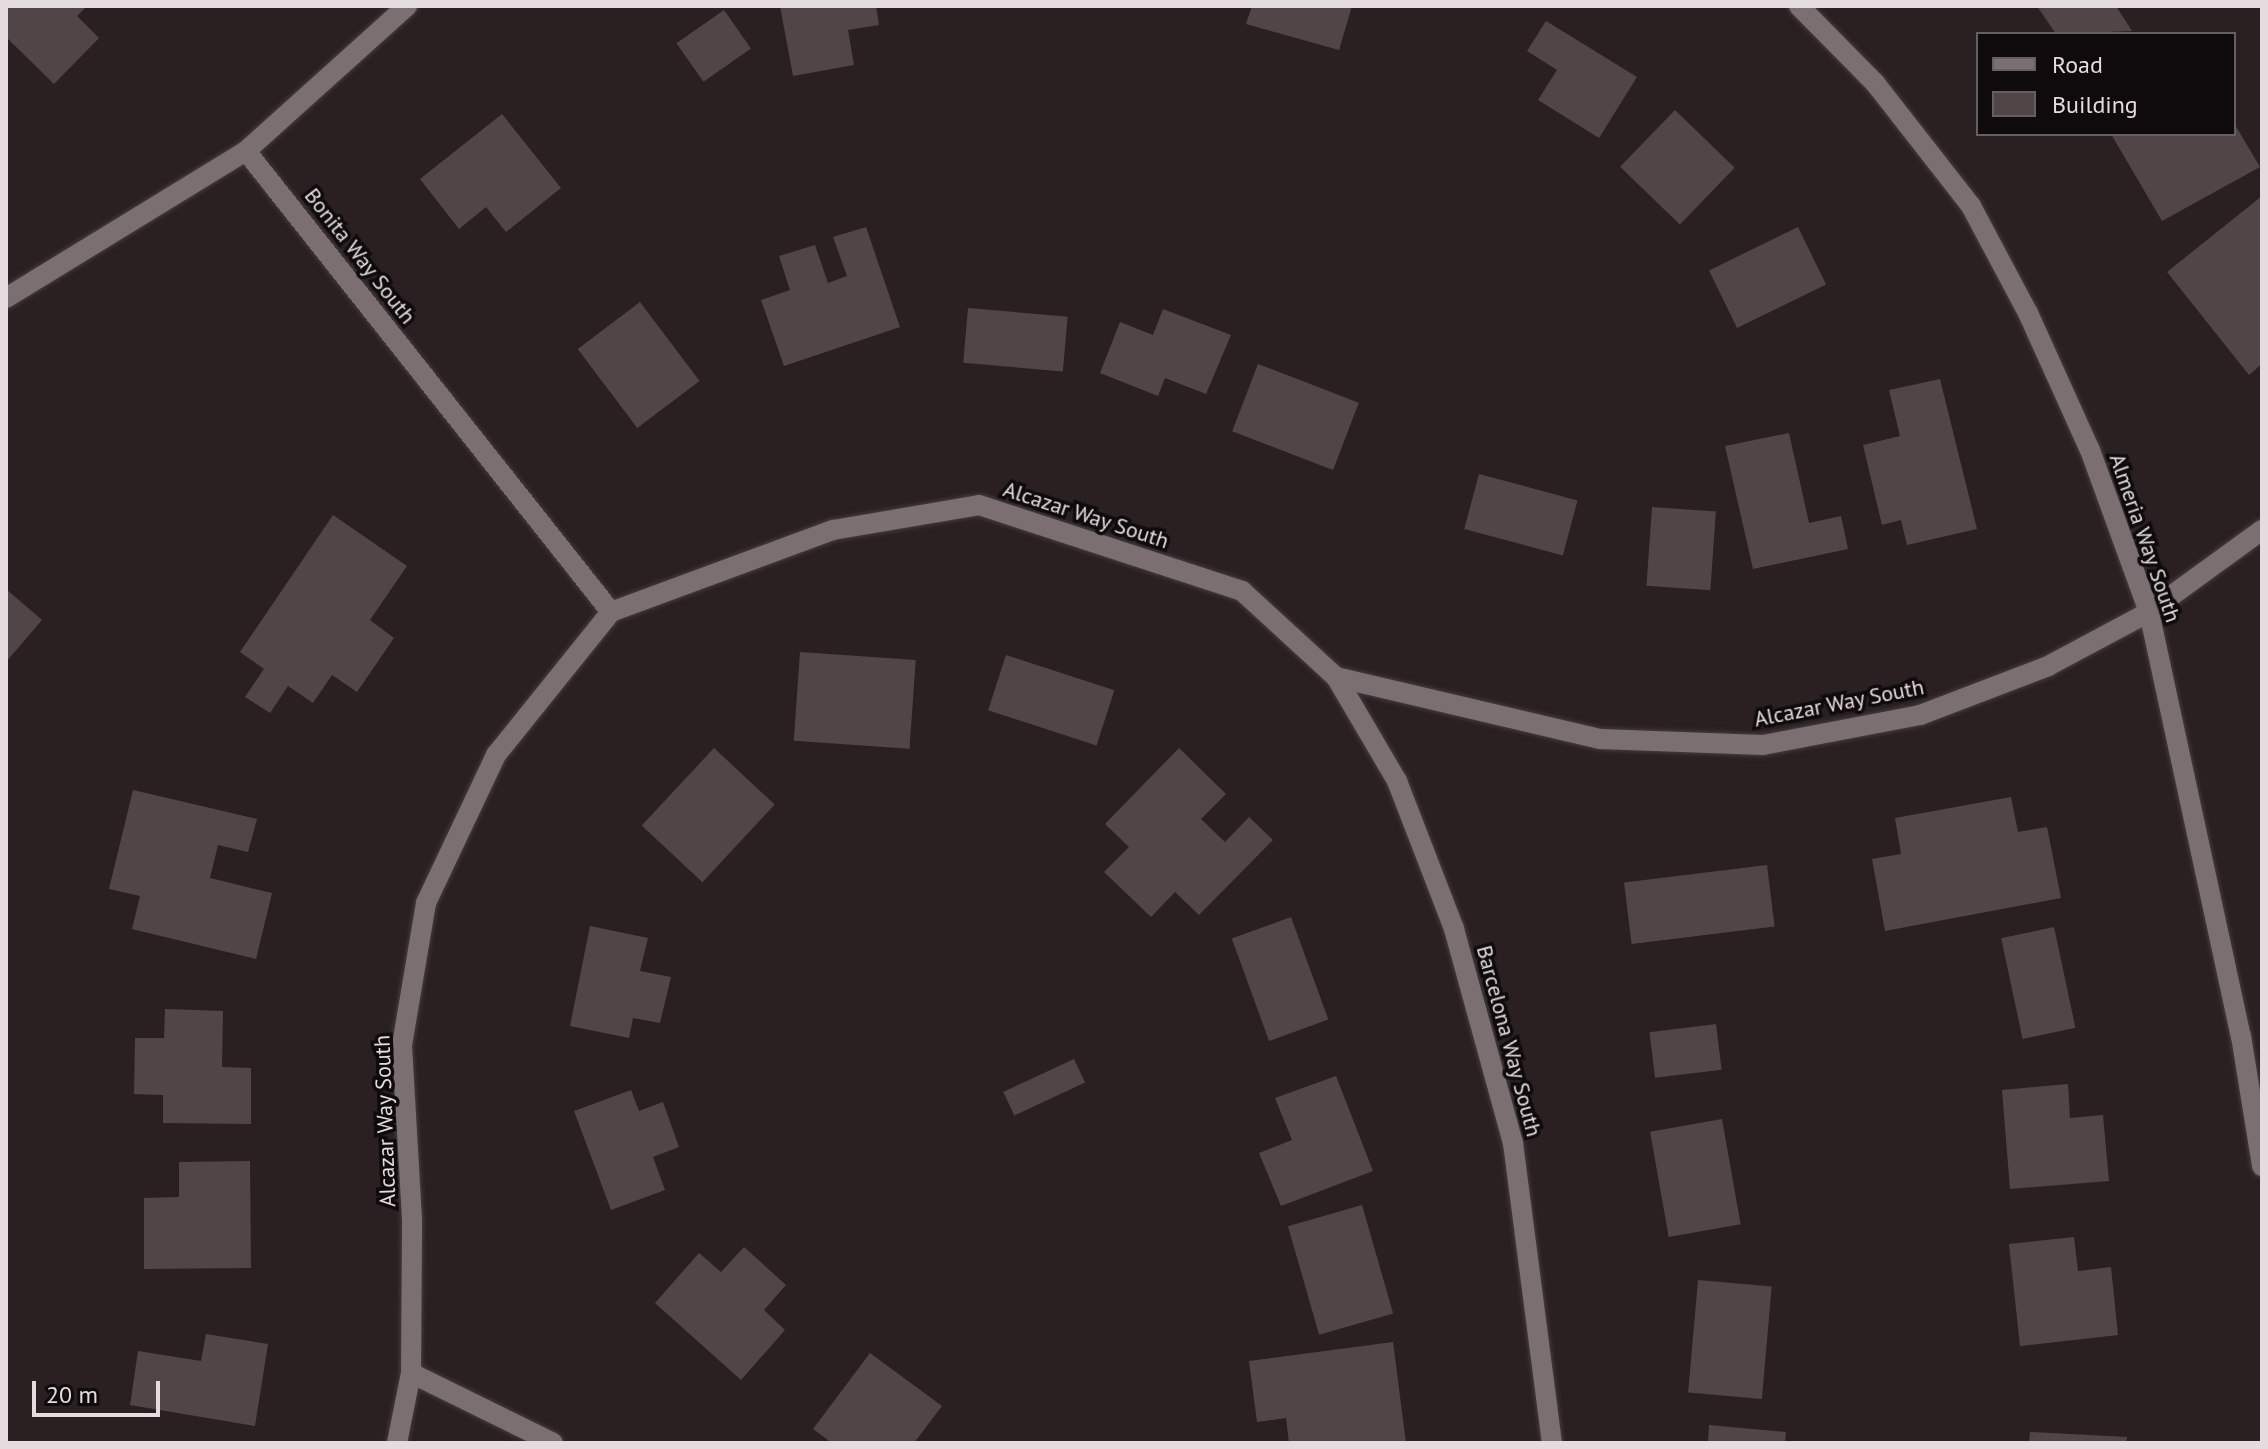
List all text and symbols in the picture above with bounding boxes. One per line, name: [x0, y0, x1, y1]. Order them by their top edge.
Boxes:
legend: [1976, 32, 2236, 136]
text: Road: [2052, 49, 2103, 80]
text: Building: [2052, 89, 2138, 120]
street label: Bonita Way South: [299, 182, 421, 330]
street label: Almeria Way South: [2104, 450, 2186, 626]
street label: Alcazar Way South: [999, 476, 1173, 554]
street label: Alcazar Way South: [1751, 673, 1927, 733]
street label: Barcelona Way South: [1471, 942, 1547, 1140]
street label: Alcazar Way South: [369, 1034, 401, 1208]
scale bar: [36, 1365, 164, 1415]
text: 20 m: [46, 1379, 98, 1410]

